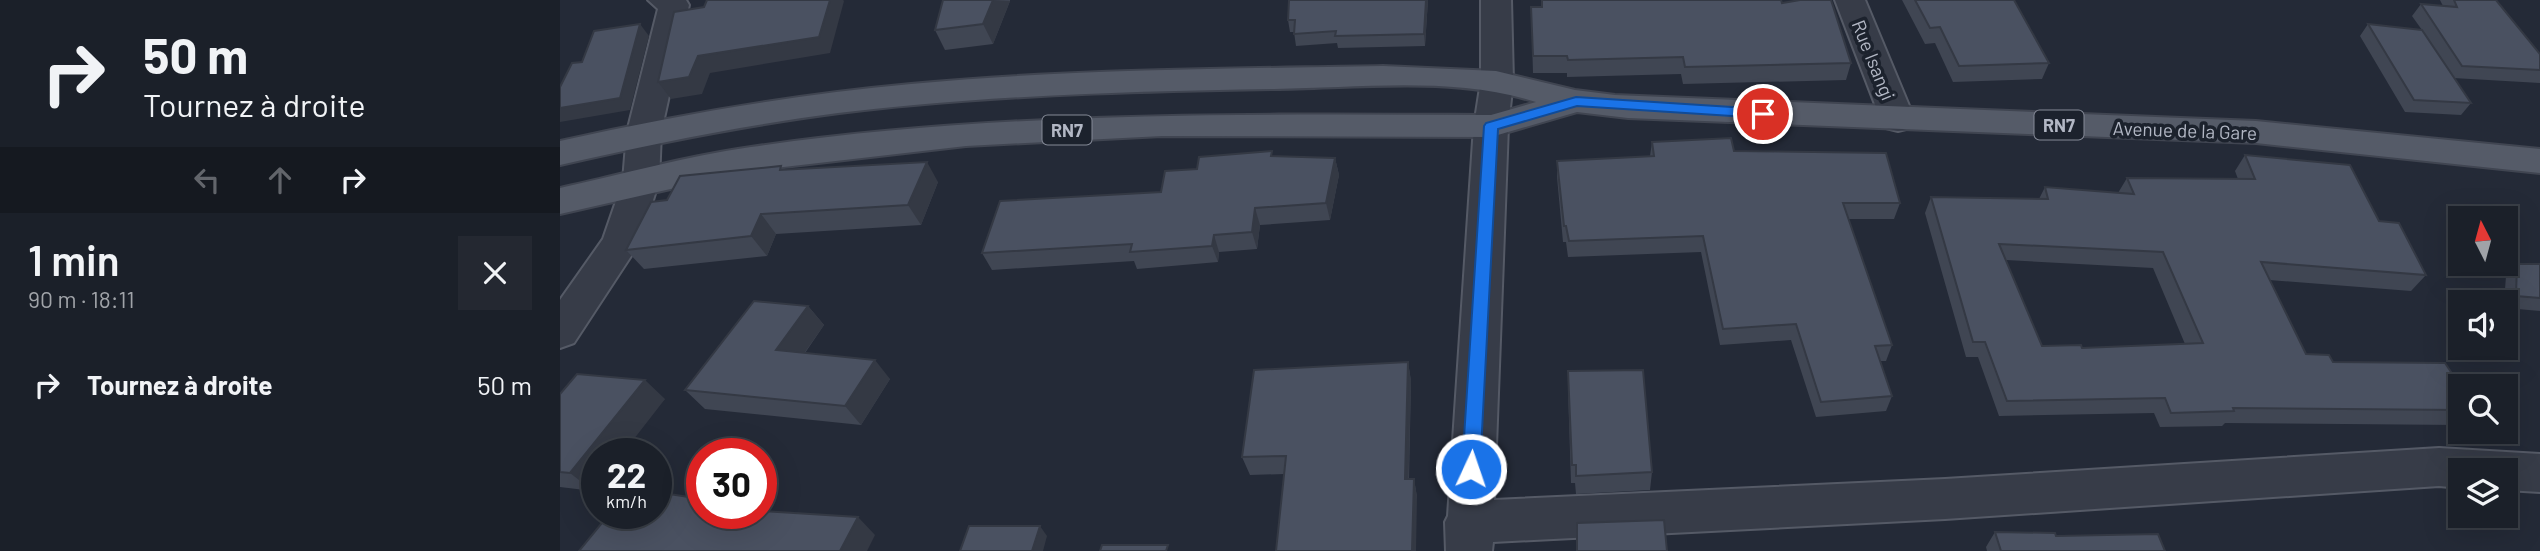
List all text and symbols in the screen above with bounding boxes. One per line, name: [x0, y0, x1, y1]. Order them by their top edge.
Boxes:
street label: Rue Isangi: [1847, 16, 1901, 104]
text: 50 m: [143, 25, 248, 84]
icon: right: [28, 28, 119, 119]
pin: [1733, 84, 1793, 144]
text: Tournez à droite: [143, 85, 365, 123]
icon: arrive: [1744, 95, 1782, 133]
road number: RN7: [2034, 110, 2084, 140]
road number: RN7: [1042, 116, 1092, 145]
street label: Avenue de la Gare: [2112, 116, 2258, 144]
icon: left: [188, 161, 226, 199]
icon: ahead: [261, 161, 299, 199]
icon: right: [334, 161, 372, 199]
north arrow: [2448, 206, 2518, 276]
map controls: [2448, 206, 2518, 528]
text: 1 min: [28, 234, 120, 284]
button: close: [458, 236, 532, 310]
text: 90 m · 18:11: [28, 285, 135, 313]
button: sound: [2448, 290, 2518, 360]
icon: right: [28, 366, 66, 404]
text: Tournez à droite: [87, 369, 272, 400]
text: 50 m: [477, 369, 532, 400]
button: search: [2448, 374, 2518, 444]
position arrow: [1434, 432, 1508, 506]
speed limit sign: 30: [686, 438, 777, 529]
text: 22: [607, 453, 646, 495]
button: layers: [2448, 458, 2518, 528]
text: km/h: [606, 490, 647, 512]

